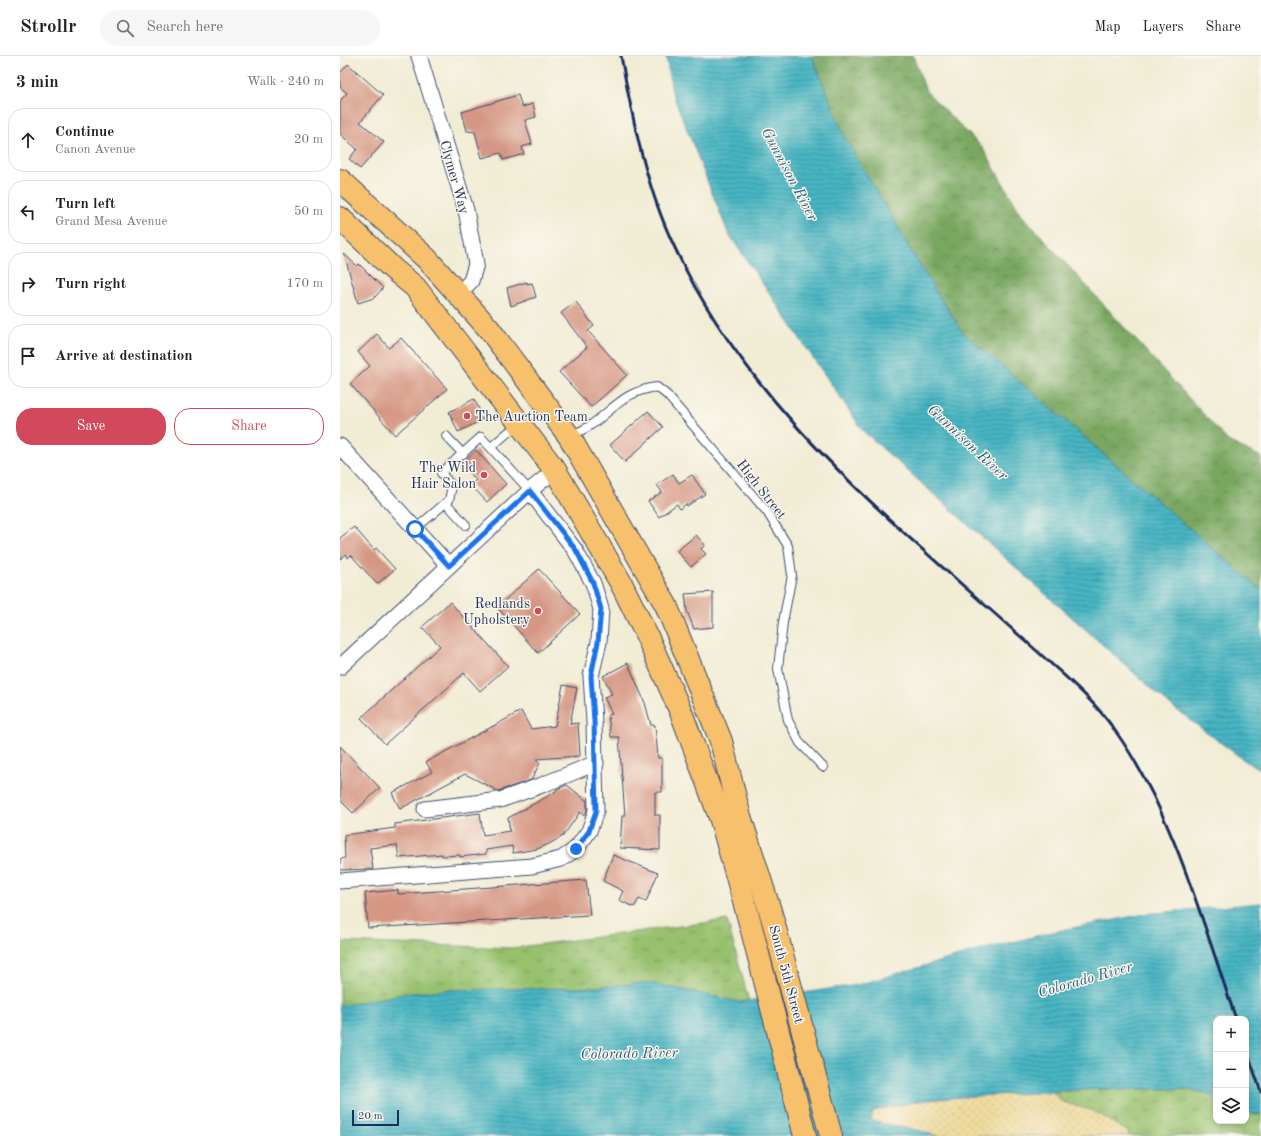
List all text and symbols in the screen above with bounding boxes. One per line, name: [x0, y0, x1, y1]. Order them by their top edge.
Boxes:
search box: [100, 10, 380, 46]
icon: search: [114, 17, 136, 39]
text: Strollr: [20, 18, 76, 37]
text: Search here: [146, 20, 223, 35]
text: Map: [1095, 20, 1121, 34]
text: Layers: [1143, 20, 1184, 34]
text: Share: [1206, 20, 1241, 34]
text: 3 min: [16, 74, 59, 91]
text: Walk · 240 m: [247, 75, 324, 88]
text: Continue: [55, 125, 114, 140]
water label: Gunnison River: [758, 126, 820, 224]
icon: ahead: [17, 129, 39, 151]
text: 20 m: [294, 133, 323, 146]
street label: Clymer Way: [437, 139, 471, 216]
text: Canon Avenue: [55, 143, 136, 156]
text: Turn left: [55, 197, 115, 212]
icon: left: [17, 201, 39, 223]
text: 50 m: [294, 205, 323, 218]
text: Grand Mesa Avenue: [55, 215, 167, 228]
icon: right: [17, 273, 39, 295]
text: Turn right: [55, 277, 126, 292]
text: 170 m: [286, 277, 323, 290]
icon: arrive: [17, 345, 39, 367]
text: Arrive at destination: [55, 349, 193, 364]
water label: Gunnison River: [924, 402, 1010, 484]
button: Save: [16, 408, 166, 445]
button: Share: [174, 408, 324, 445]
place label: The Auction Team: [475, 410, 588, 424]
marker: The Auction Team: [462, 411, 472, 421]
street label: High Street: [734, 457, 789, 522]
place label: The Wild Hair Salon: [411, 461, 476, 491]
marker: The Wild Hair Salon: [479, 470, 489, 480]
route start: [406, 520, 424, 538]
place label: Redlands Upholstery: [463, 597, 531, 627]
marker: Redlands Upholstery: [533, 606, 543, 616]
route end: [567, 840, 585, 858]
street label: South 5th Street: [766, 924, 806, 1025]
water label: Colorado River: [1037, 960, 1135, 1001]
map controls: [1213, 1016, 1249, 1124]
button: +: [1213, 1016, 1249, 1052]
water label: Colorado River: [580, 1046, 678, 1063]
button: −: [1213, 1052, 1249, 1088]
button: layers: [1213, 1088, 1249, 1124]
scale bar: [352, 1108, 399, 1127]
text: 20 m: [358, 1111, 383, 1122]

